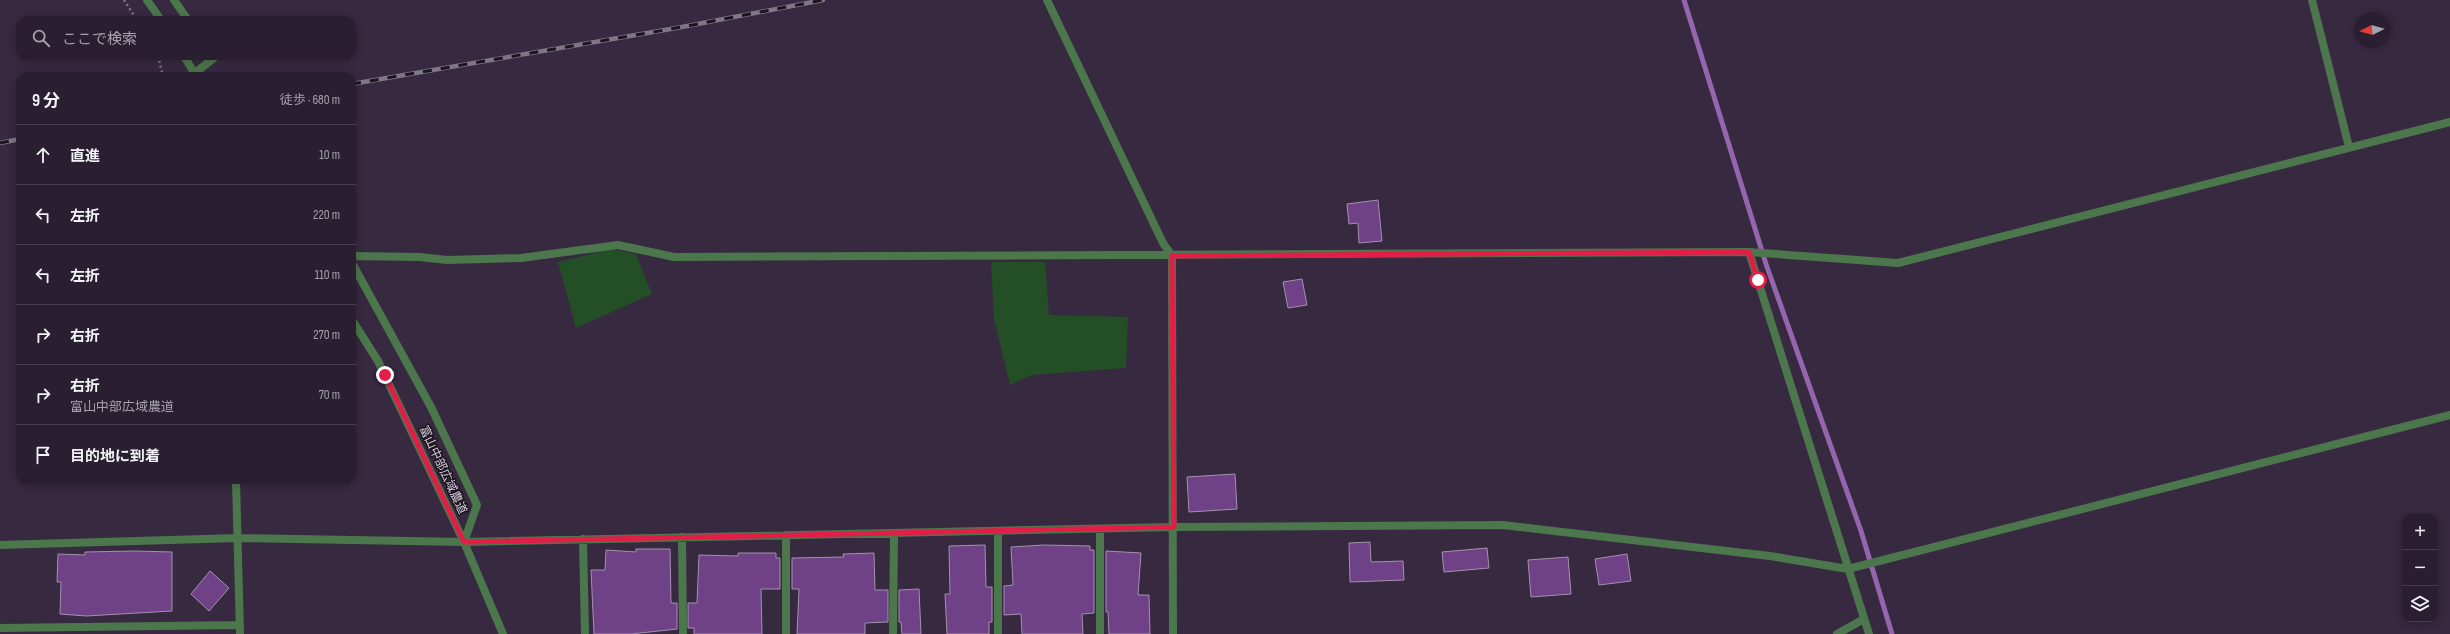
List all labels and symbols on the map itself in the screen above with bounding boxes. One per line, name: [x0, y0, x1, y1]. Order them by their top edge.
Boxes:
north arrow: [2354, 12, 2390, 48]
route start: [1749, 271, 1767, 289]
route end: [376, 366, 394, 384]
street label: 富山中部広域農道: [416, 423, 470, 517]

